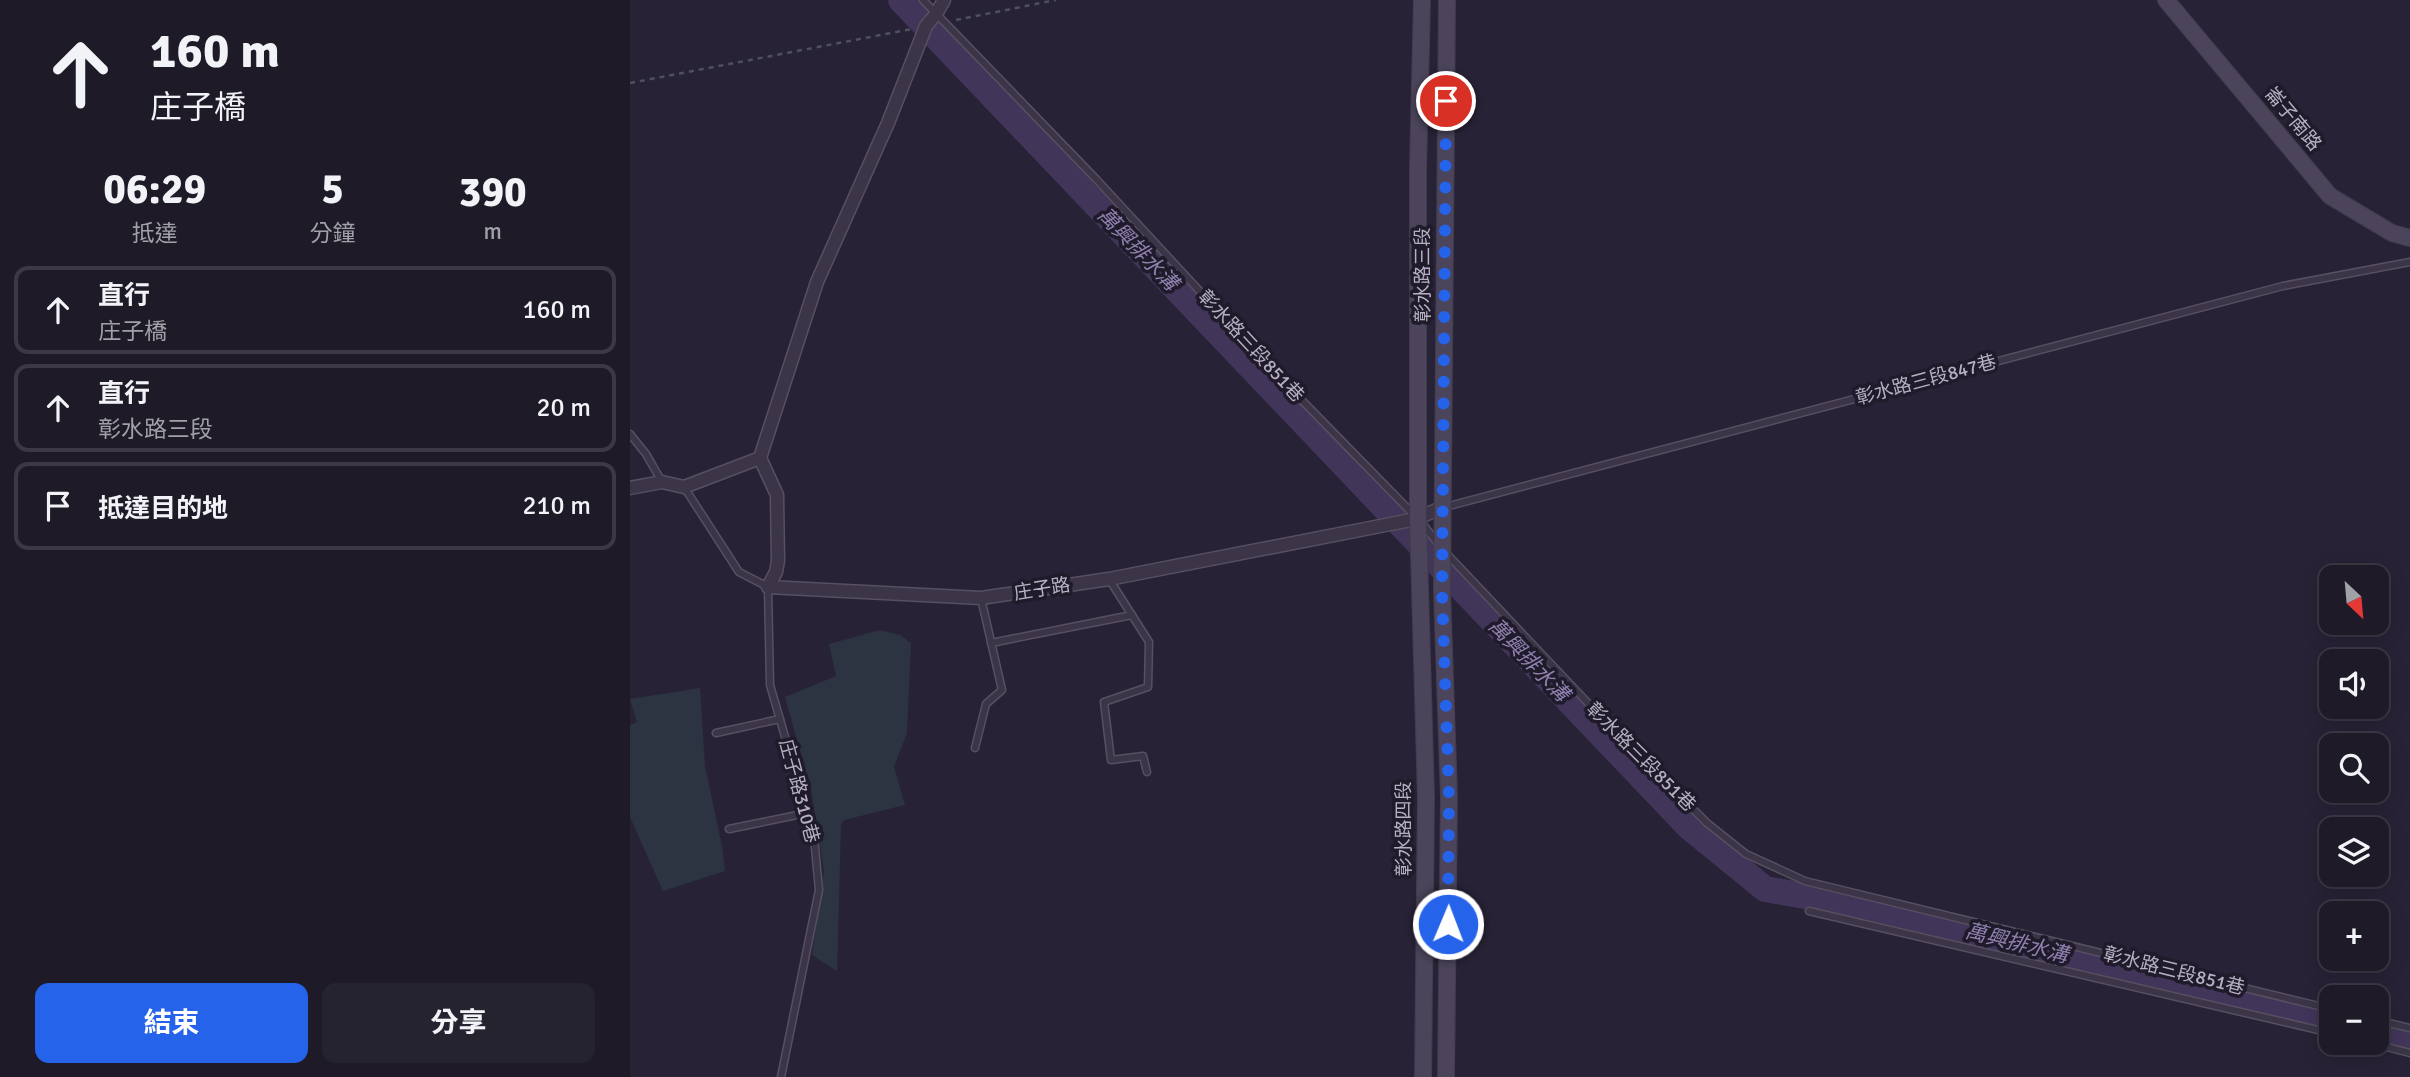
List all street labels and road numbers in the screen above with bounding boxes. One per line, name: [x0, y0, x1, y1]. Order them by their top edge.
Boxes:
street label: 崙子南路: [2259, 82, 2327, 156]
street label: 彰水路三段: [1411, 227, 1435, 323]
street label: 彰水路三段851巷: [1193, 285, 1309, 407]
street label: 彰水路三段847巷: [1853, 350, 1999, 410]
street label: 庄子路: [1012, 573, 1072, 605]
street label: 彰水路三段851巷: [1581, 697, 1701, 817]
street label: 庄子路310巷: [774, 736, 824, 846]
street label: 彰水路四段: [1392, 781, 1416, 877]
street label: 彰水路三段851巷: [2101, 942, 2247, 1000]

